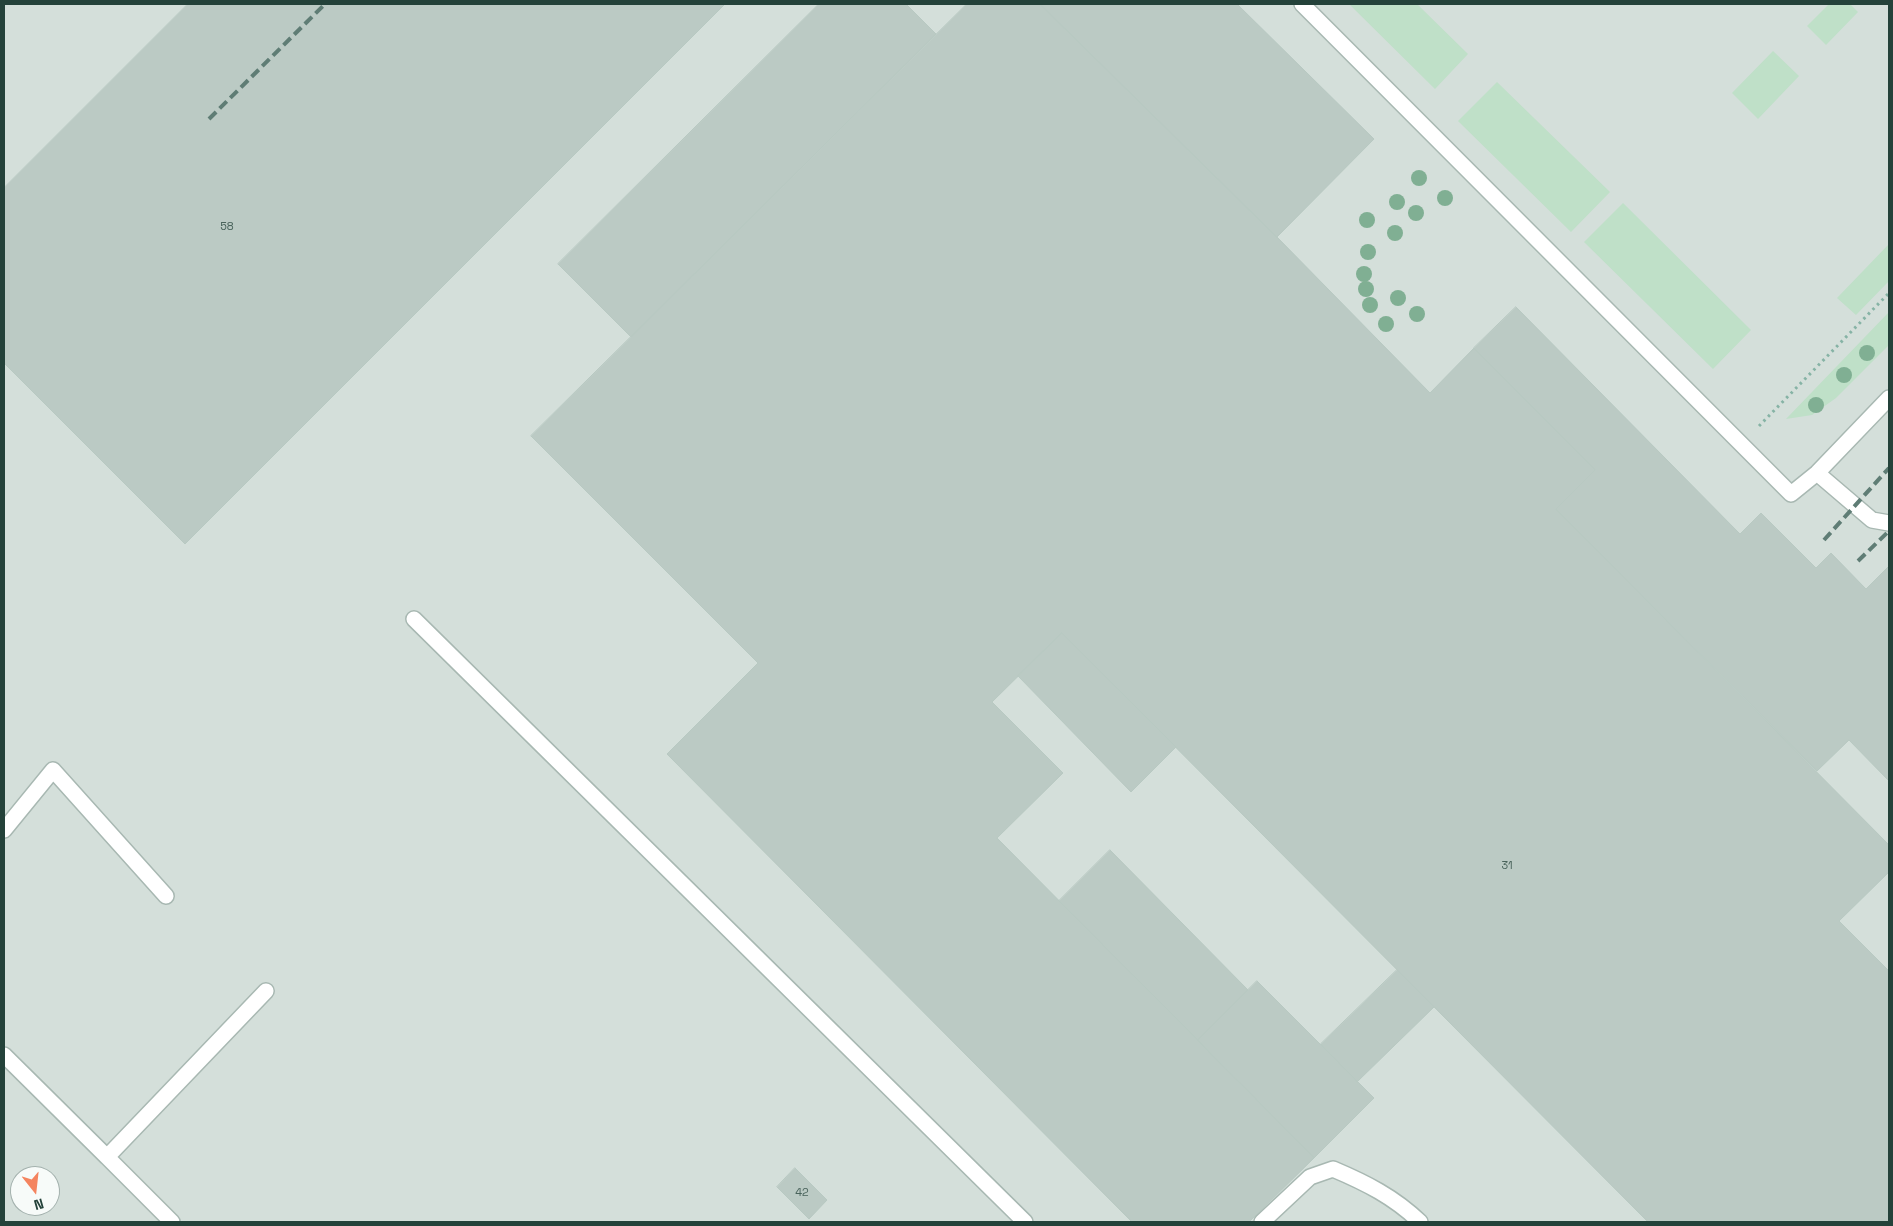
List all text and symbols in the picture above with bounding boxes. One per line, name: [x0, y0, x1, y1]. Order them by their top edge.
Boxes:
house number: 58: [220, 220, 234, 234]
house number: 31: [1501, 859, 1513, 873]
north arrow: [10, 1166, 60, 1216]
house number: 42: [795, 1186, 809, 1200]
text: N: [32, 1195, 46, 1214]

